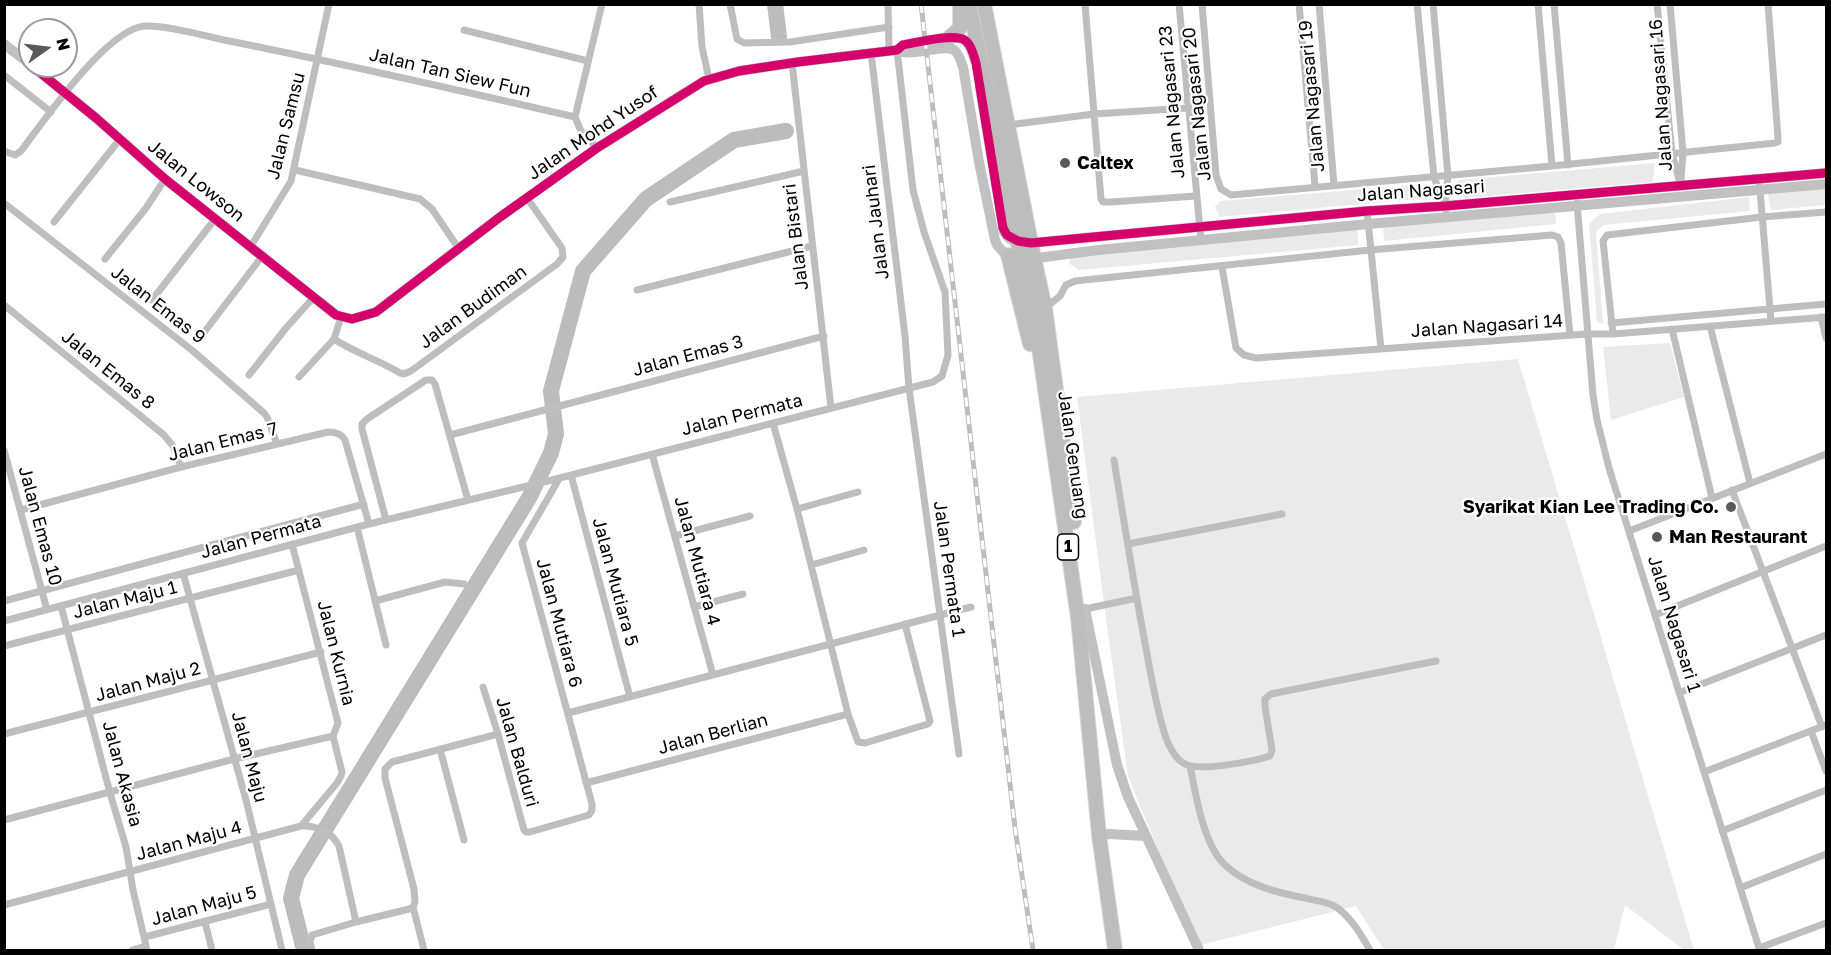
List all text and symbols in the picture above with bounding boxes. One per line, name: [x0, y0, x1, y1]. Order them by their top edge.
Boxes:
north arrow: [18, 18, 78, 78]
street label: Jalan Nagasari 16: [1645, 18, 1677, 172]
street label: Jalan Nagasari 19: [1295, 19, 1329, 173]
street label: Jalan Nagasari 23: [1155, 24, 1189, 180]
street label: Jalan Nagasari 20: [1178, 26, 1216, 182]
text: N: [52, 36, 75, 52]
street label: Jalan Tan Siew Fun: [367, 44, 533, 102]
street label: Jalan Samsu: [262, 70, 310, 182]
street label: Jalan Mohd Yusof: [524, 81, 662, 185]
street label: Jalan Lowson: [143, 135, 249, 227]
place label: Caltex: [1077, 152, 1134, 174]
marker: Caltex: [1058, 156, 1072, 170]
street label: Jalan Jauhari: [858, 163, 894, 281]
street label: Jalan Nagasari: [1356, 176, 1486, 206]
street label: Jalan Bistari: [779, 182, 813, 292]
street label: Jalan Emas 9: [107, 261, 209, 349]
street label: Jalan Budiman: [415, 261, 531, 353]
street label: Jalan Nagasari 14: [1410, 310, 1564, 342]
street label: Jalan Emas 8: [57, 326, 159, 414]
street label: Jalan Emas 3: [630, 331, 746, 381]
street label: Jalan Permata: [679, 390, 805, 440]
street label: Jalan Genuang: [1053, 390, 1093, 520]
street label: Jalan Emas 7: [166, 418, 280, 466]
street label: Jalan Emas 10: [14, 464, 66, 588]
street label: Jalan Mutiara 4: [669, 494, 725, 628]
place label: Syarikat Kian Lee Trading Co.: [1463, 496, 1719, 518]
street label: Jalan Permata 1: [929, 500, 969, 638]
marker: Syarikat Kian Lee Trading Co.: [1724, 500, 1738, 514]
street label: Jalan Permata: [198, 511, 324, 563]
street label: Jalan Mutiara 5: [587, 515, 643, 649]
place label: Man Restaurant: [1669, 526, 1807, 548]
marker: Man Restaurant: [1650, 530, 1664, 544]
road number: 1: [1058, 534, 1078, 560]
street label: Jalan Nagasari 1: [1643, 553, 1705, 695]
street label: Jalan Mutiara 6: [531, 556, 587, 690]
street label: Jalan Maju 1: [71, 577, 179, 623]
street label: Jalan Kurnia: [312, 598, 360, 708]
street label: Jalan Maju 2: [93, 658, 203, 706]
street label: Jalan Balduri: [491, 695, 543, 809]
street label: Jalan Maju: [227, 709, 271, 805]
street label: Jalan Berlian: [656, 709, 770, 759]
street label: Jalan Akasia: [98, 719, 146, 829]
street label: Jalan Maju 4: [134, 817, 244, 865]
street label: Jalan Maju 5: [149, 882, 259, 930]

